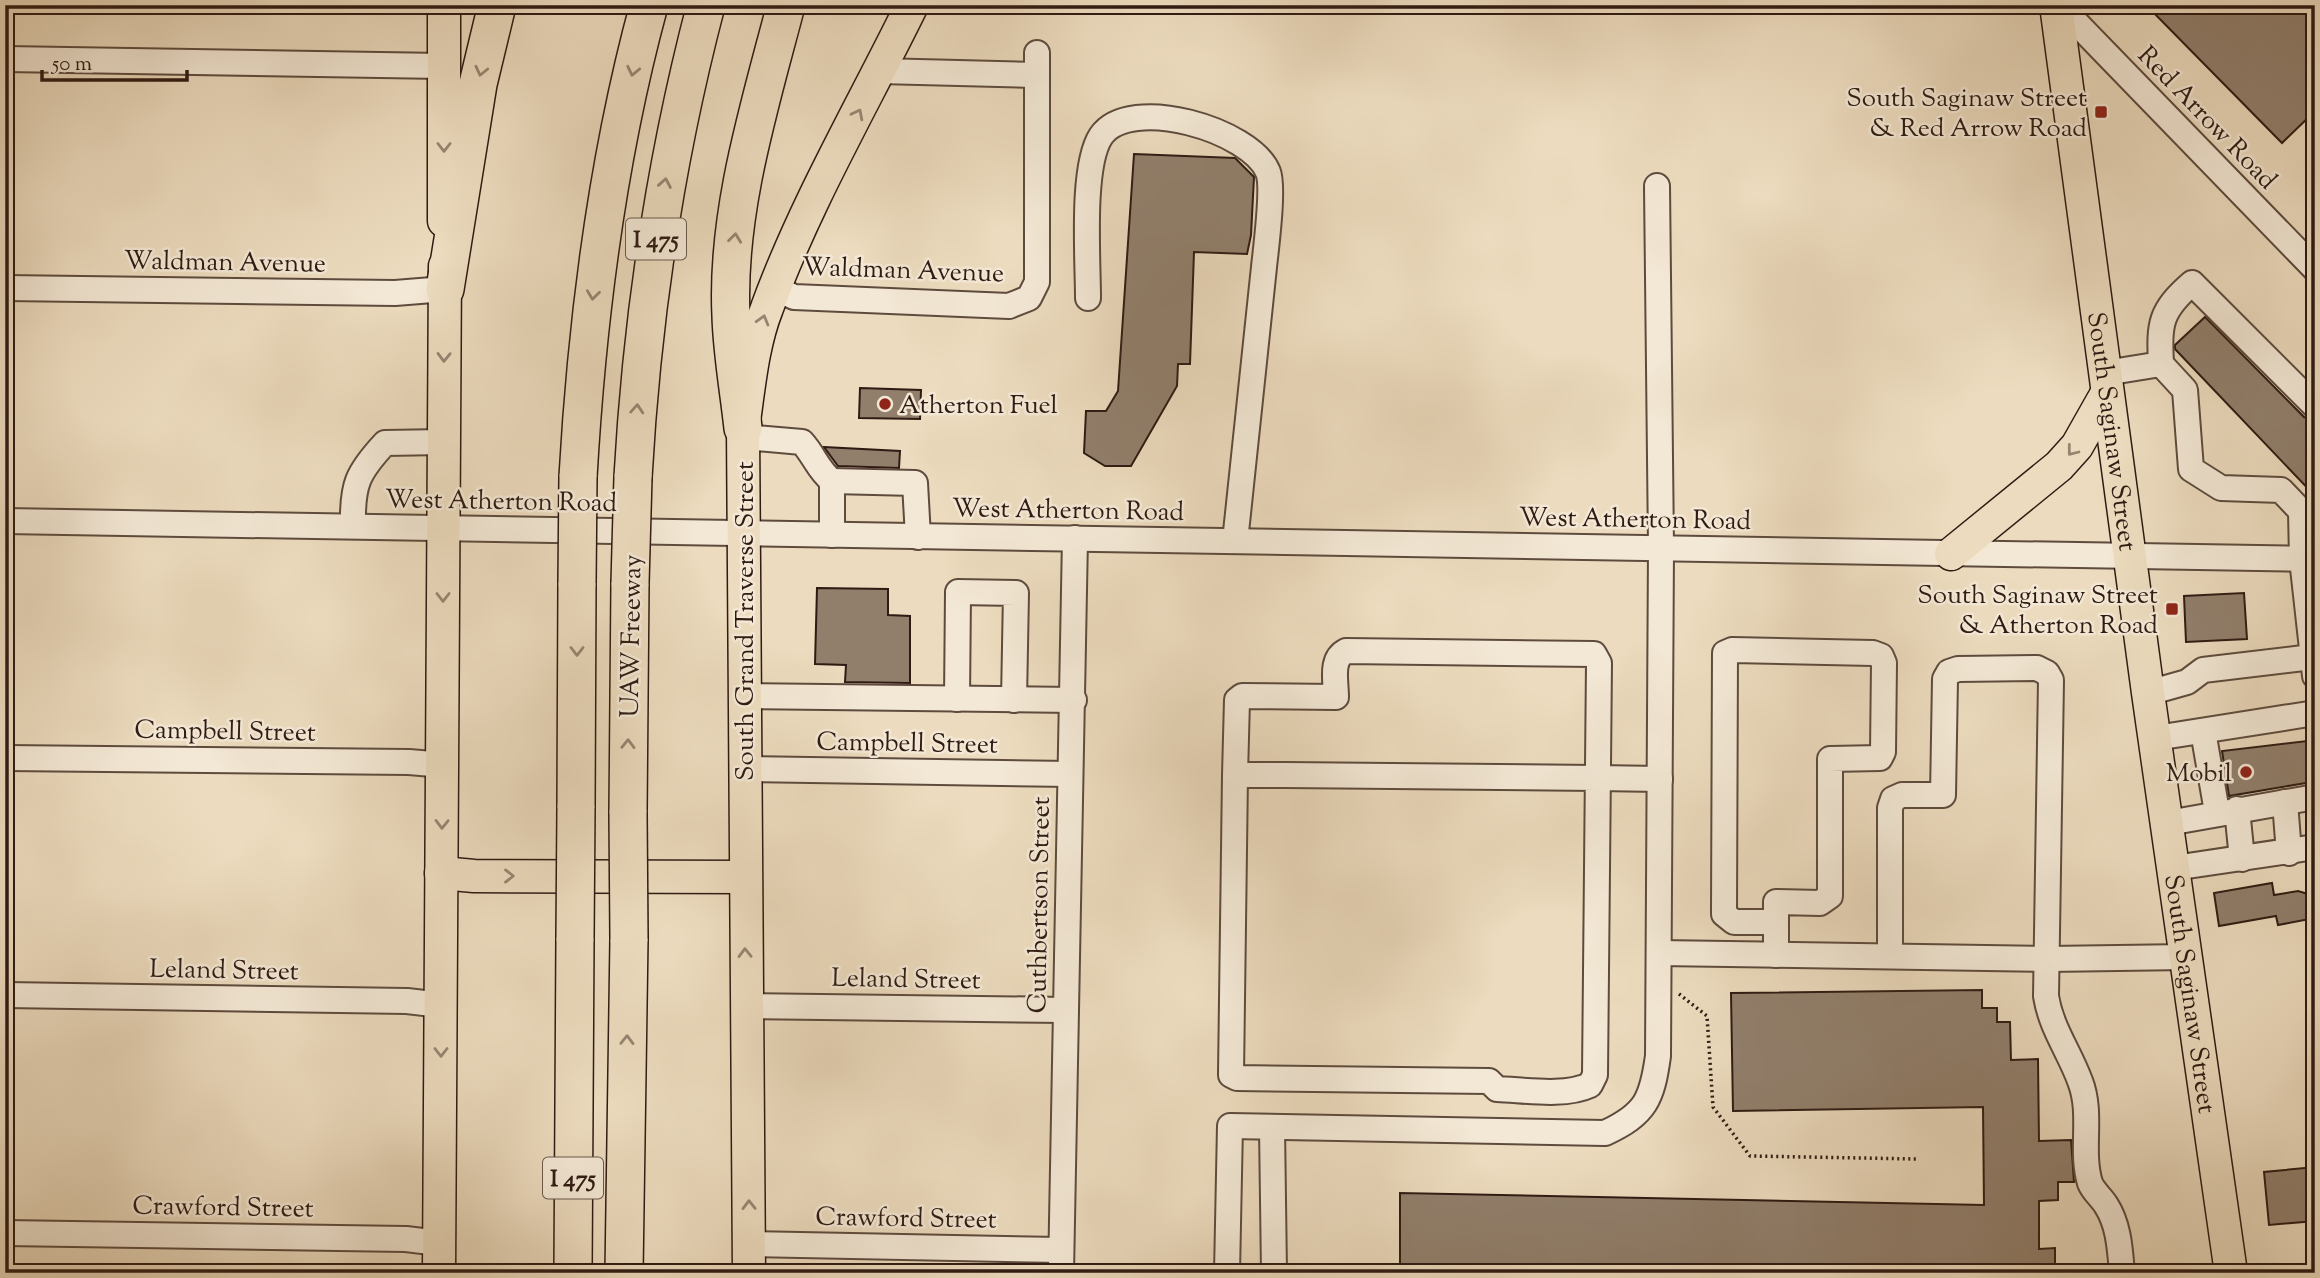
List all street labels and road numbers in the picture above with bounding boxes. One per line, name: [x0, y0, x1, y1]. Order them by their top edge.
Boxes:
street label: Red Arrow Road: [2128, 39, 2285, 199]
road number: I 475: [626, 219, 686, 260]
street label: Waldman Avenue: [124, 243, 326, 284]
street label: Waldman Avenue: [801, 249, 1005, 294]
street label: South Saginaw Street: [2076, 310, 2145, 553]
street label: South Grand Traverse Street: [728, 461, 765, 781]
street label: West Atherton Road: [385, 482, 618, 523]
street label: West Atherton Road: [952, 491, 1185, 532]
street label: West Atherton Road: [1519, 500, 1752, 541]
street label: UAW Freeway: [613, 554, 652, 718]
street label: Campbell Street: [134, 712, 316, 753]
street label: Campbell Street: [816, 724, 998, 765]
street label: Cuthbertson Street: [1020, 796, 1061, 1014]
street label: South Saginaw Street: [2153, 872, 2224, 1116]
street label: Leland Street: [149, 952, 299, 991]
street label: Leland Street: [831, 961, 981, 1000]
road number: I 475: [543, 1158, 603, 1198]
street label: Crawford Street: [132, 1188, 314, 1229]
street label: Crawford Street: [815, 1199, 997, 1240]

